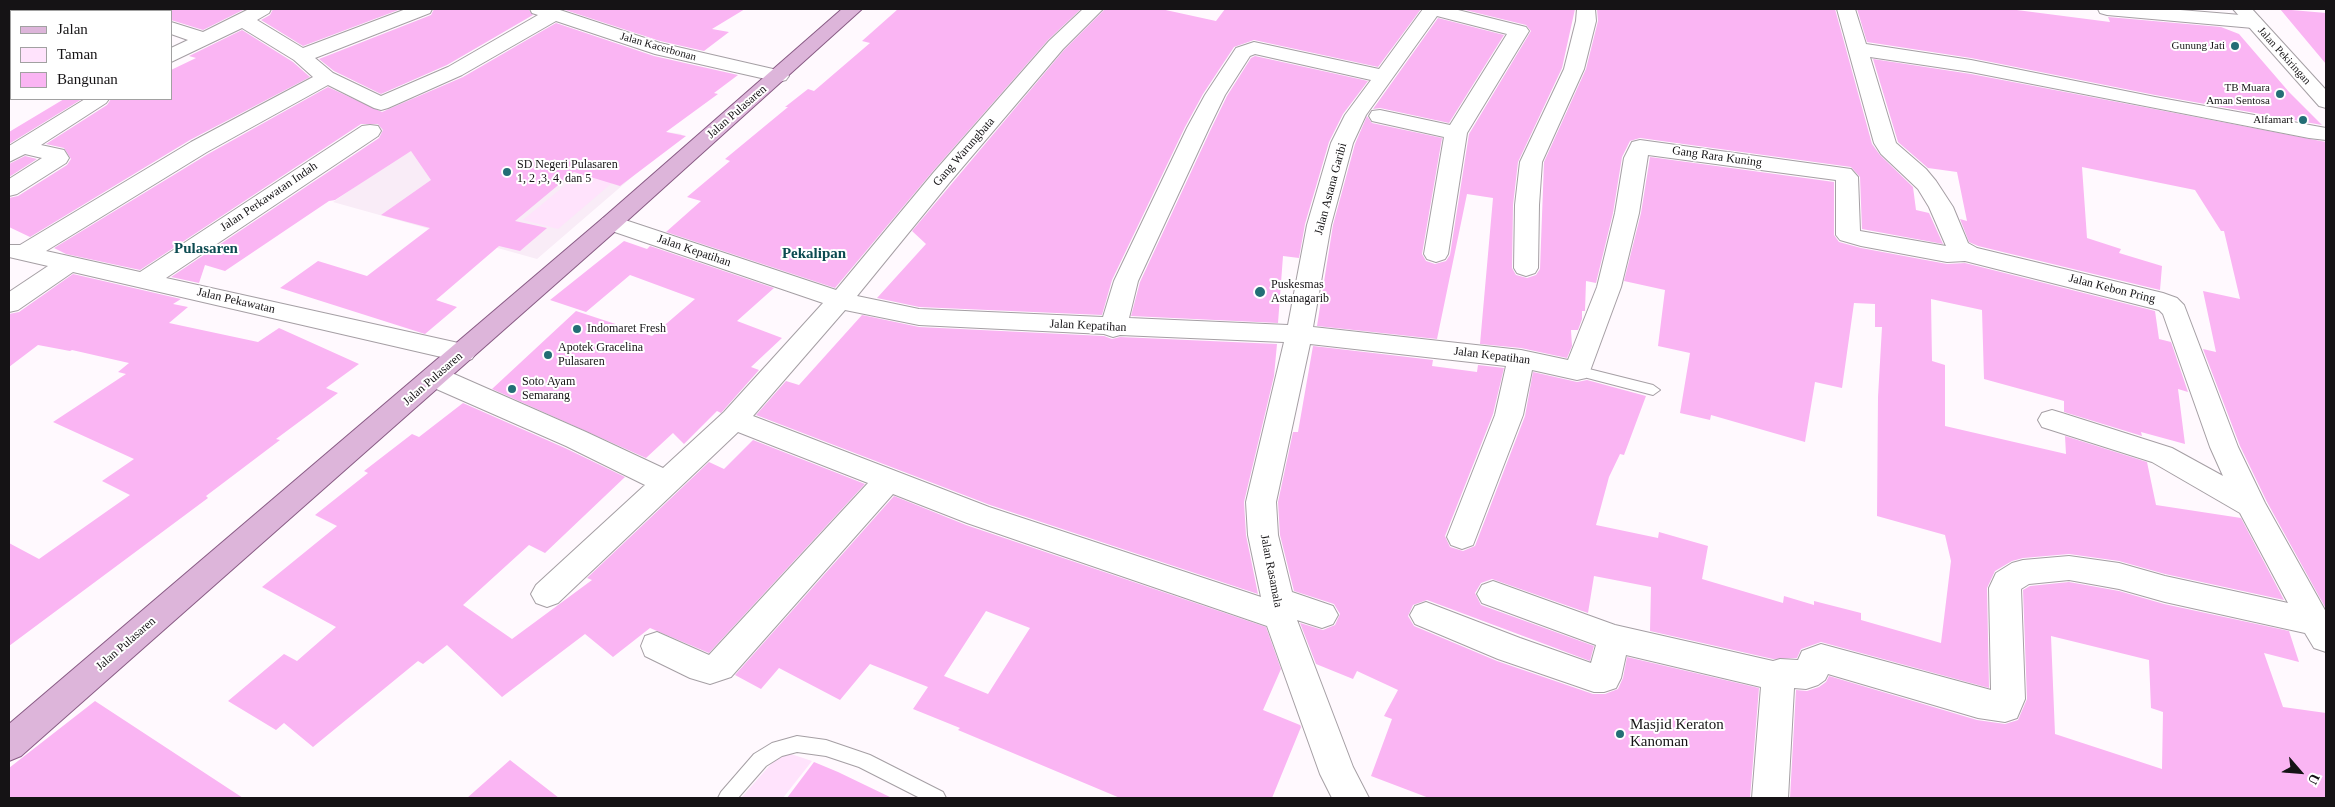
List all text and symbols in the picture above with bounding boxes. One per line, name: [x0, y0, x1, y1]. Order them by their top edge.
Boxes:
legend: [10, 10, 172, 100]
text: Jalan: [57, 21, 88, 37]
street label: Jalan Pekiringan: [2255, 24, 2313, 88]
street label: Jalan Kacerbonan: [618, 30, 698, 64]
place label: Gunung Jati: [2172, 39, 2225, 53]
marker: Gunung Jati: [2229, 40, 2241, 52]
text: Taman: [57, 46, 98, 62]
text: Bangunan: [57, 71, 118, 87]
place label: TB Muara Aman Sentosa: [2206, 81, 2270, 107]
street label: Jalan Pulasaren: [704, 82, 770, 142]
marker: TB Muara Aman Sentosa: [2274, 88, 2286, 100]
place label: Alfamart: [2253, 113, 2293, 127]
marker: Alfamart: [2297, 114, 2309, 126]
street label: Gang Warungbata: [930, 115, 998, 189]
street label: Jalan Astana Garibi: [1312, 141, 1350, 237]
street label: Gang Rara Kuning: [1671, 144, 1763, 170]
place label: SD Negeri Pulasaren 1, 2 ,3, 4, dan 5: [517, 158, 618, 186]
street label: Jalan Perkawatan Indah: [218, 159, 320, 235]
marker: SD Negeri Pulasaren 1, 2 ,3, 4, dan 5: [501, 166, 513, 178]
street label: Jalan Kepatihan: [655, 232, 733, 270]
district label: Pulasaren: [174, 240, 238, 258]
district label: Pekalipan: [782, 245, 846, 263]
street label: Jalan Kebon Pring: [2067, 271, 2157, 307]
place label: Puskesmas Astanagarib: [1271, 278, 1329, 306]
street label: Jalan Pekawatan: [196, 285, 276, 317]
marker: Puskesmas Astanagarib: [1253, 285, 1267, 299]
street label: Jalan Kepatihan: [1049, 317, 1127, 335]
place label: Indomaret Fresh: [587, 322, 666, 336]
marker: Indomaret Fresh: [571, 323, 583, 335]
place label: Apotek Gracelina Pulasaren: [558, 341, 643, 369]
street label: Jalan Kepatihan: [1453, 344, 1531, 368]
street label: Jalan Pulasaren: [400, 349, 466, 409]
marker: Apotek Gracelina Pulasaren: [542, 349, 554, 361]
place label: Soto Ayam Semarang: [522, 375, 575, 403]
marker: Soto Ayam Semarang: [506, 383, 518, 395]
street label: Jalan Rasamala: [1257, 533, 1285, 609]
street label: Jalan Pulasaren: [93, 614, 159, 674]
place label: Masjid Keraton Kanoman: [1630, 716, 1724, 751]
marker: Masjid Keraton Kanoman: [1614, 728, 1626, 740]
north arrow: [2275, 747, 2325, 797]
text: U: [2305, 771, 2323, 787]

